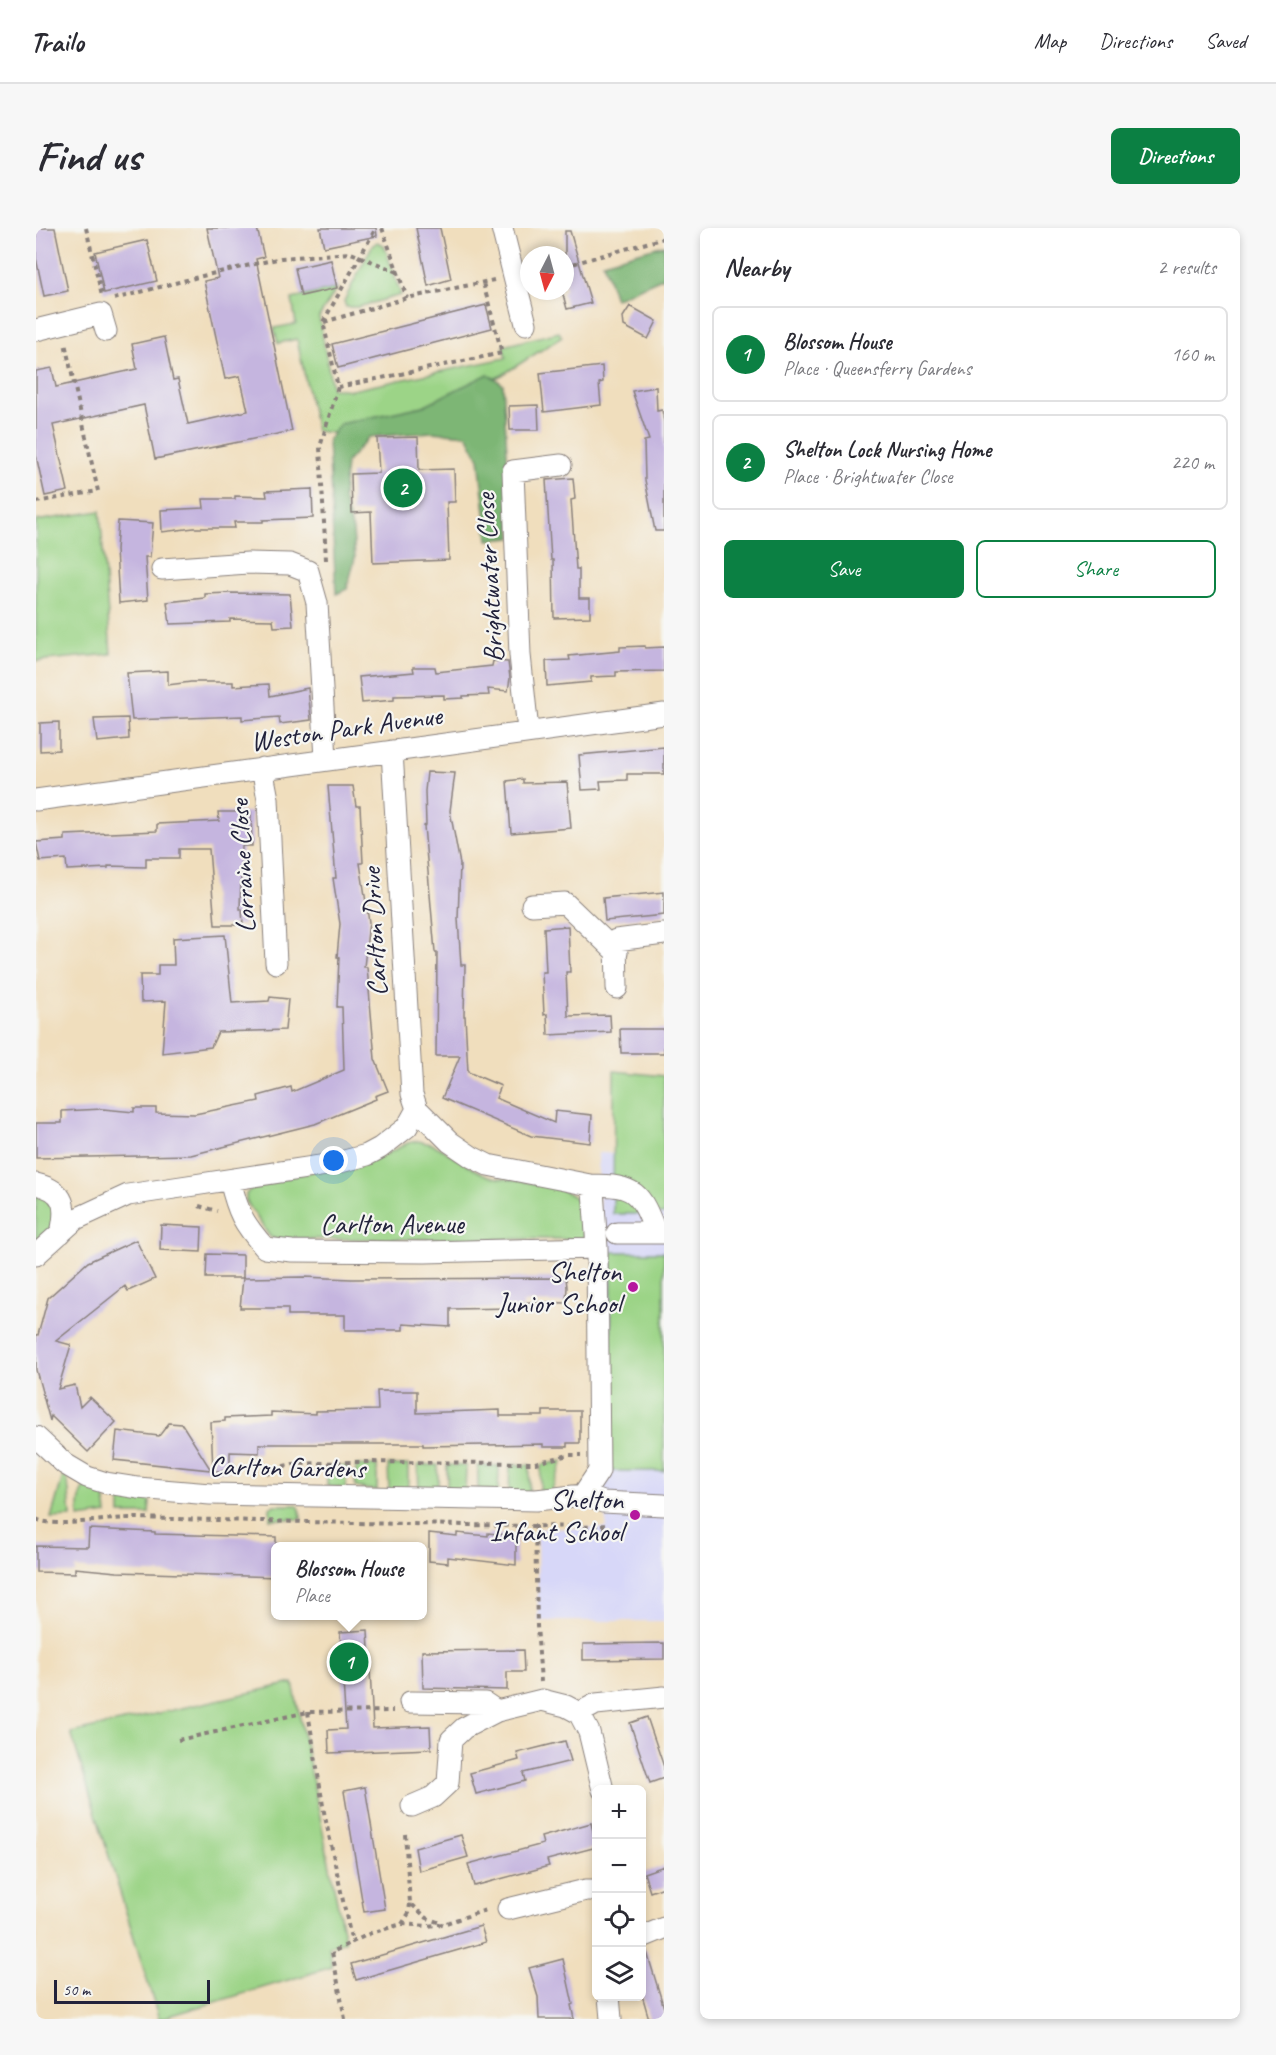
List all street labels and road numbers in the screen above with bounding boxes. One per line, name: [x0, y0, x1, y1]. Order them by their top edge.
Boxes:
street label: Brightwater Close: [467, 491, 511, 663]
street label: Weston Park Avenue: [248, 697, 446, 759]
street label: Lorraine Close: [221, 797, 263, 934]
street label: Carlton Drive: [353, 865, 395, 997]
street label: Carlton Avenue: [320, 1206, 466, 1241]
street label: Carlton Gardens: [209, 1448, 368, 1486]

